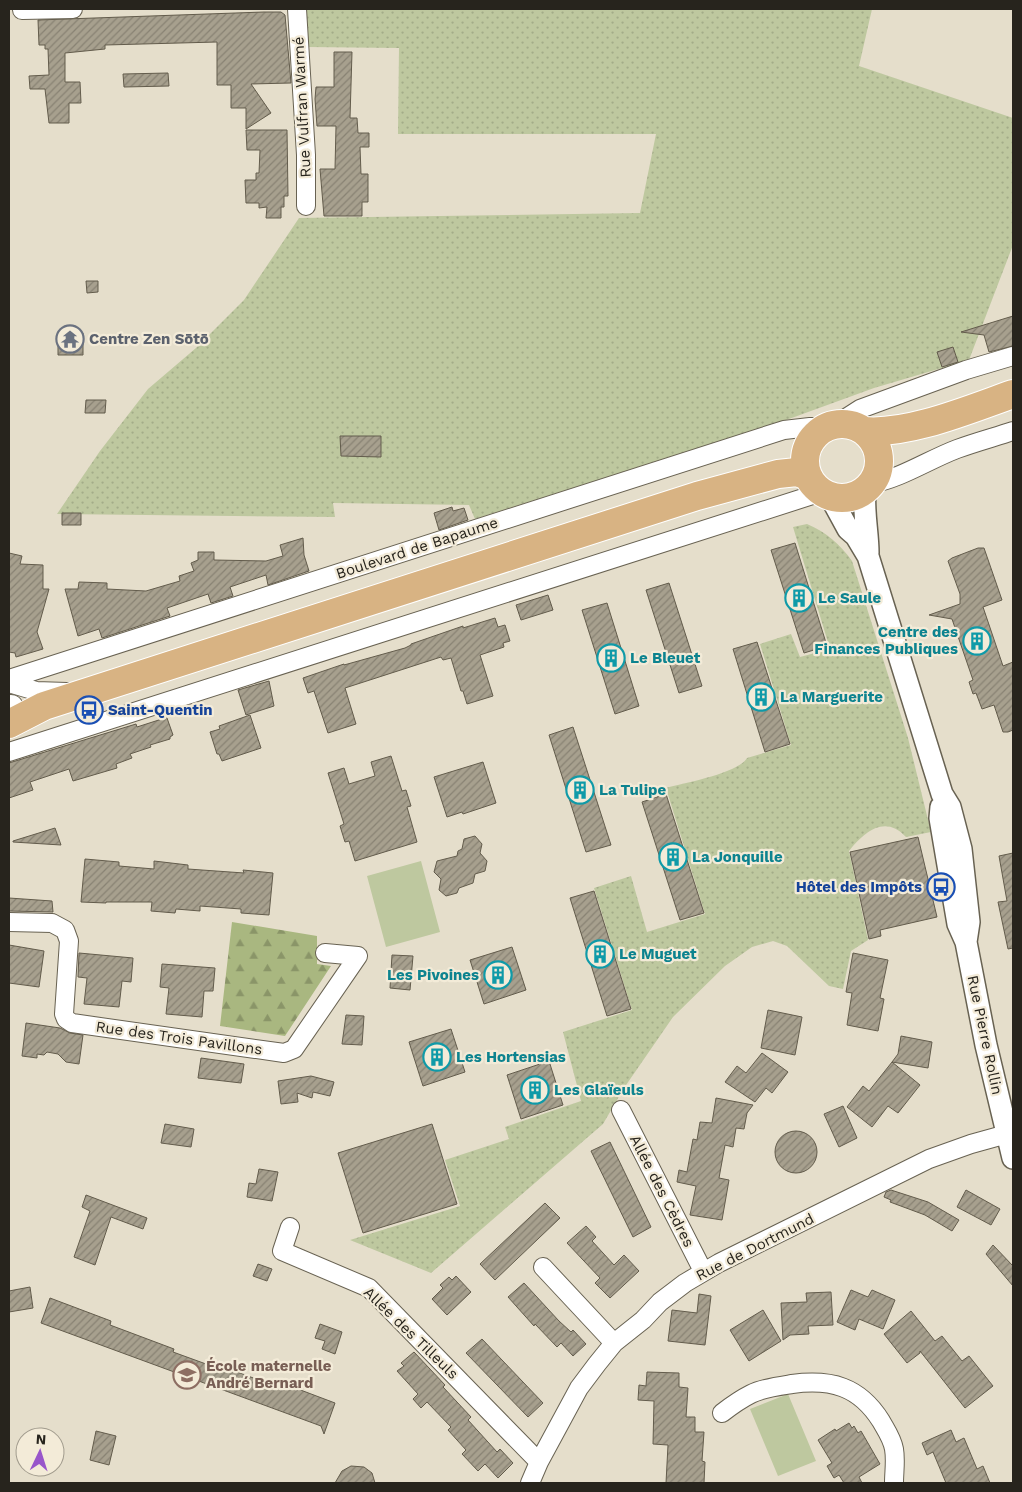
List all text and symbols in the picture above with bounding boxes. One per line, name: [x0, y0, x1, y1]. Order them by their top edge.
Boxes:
street label: Rue Vulfran Warmé: [289, 36, 315, 178]
temple icon: Centre Zen Sōtō: [55, 324, 85, 354]
place label: Centre Zen Sōtō: [89, 330, 209, 348]
street label: Boulevard de Bapaume: [334, 513, 500, 583]
building icon: Le Saule: [784, 583, 814, 613]
place label: Le Saule: [818, 589, 881, 607]
place label: Centre des Finances Publiques: [814, 623, 958, 658]
building icon: Centre des Finances Publiques: [962, 626, 992, 656]
building icon: Le Bleuet: [596, 643, 626, 673]
place label: Le Bleuet: [630, 649, 701, 667]
building icon: La Marguerite: [746, 682, 776, 712]
place label: La Marguerite: [780, 688, 883, 706]
bus stop icon: Saint-Quentin: [74, 695, 104, 725]
place label: Saint-Quentin: [108, 701, 213, 719]
building icon: La Tulipe: [565, 775, 595, 805]
place label: La Tulipe: [599, 781, 666, 799]
building icon: La Jonquille: [658, 842, 688, 872]
place label: La Jonquille: [692, 848, 783, 866]
bus stop icon: Hôtel des Impôts: [926, 872, 956, 902]
place label: Hôtel des Impôts: [796, 878, 922, 896]
building icon: Le Muguet: [585, 939, 615, 969]
place label: Le Muguet: [619, 945, 697, 963]
building icon: Les Pivoines: [483, 960, 513, 990]
place label: Les Pivoines: [387, 966, 479, 984]
street label: Rue Pierre Rollin: [964, 974, 1006, 1096]
street label: Rue des Trois Pavillons: [95, 1017, 264, 1059]
building icon: Les Hortensias: [422, 1042, 452, 1072]
place label: Les Hortensias: [456, 1048, 566, 1066]
building icon: Les Glaïeuls: [520, 1075, 550, 1105]
place label: Les Glaïeuls: [554, 1081, 644, 1099]
street label: Allée des Cèdres: [626, 1132, 698, 1250]
street label: Rue de Dortmund: [693, 1209, 817, 1285]
street label: Allée des Tilleuls: [360, 1283, 462, 1383]
place label: École maternelle André Bernard: [206, 1357, 332, 1392]
school or university icon: École maternelle André Bernard: [172, 1360, 202, 1390]
north arrow: [15, 1427, 65, 1477]
text: N: [35, 1431, 47, 1447]

